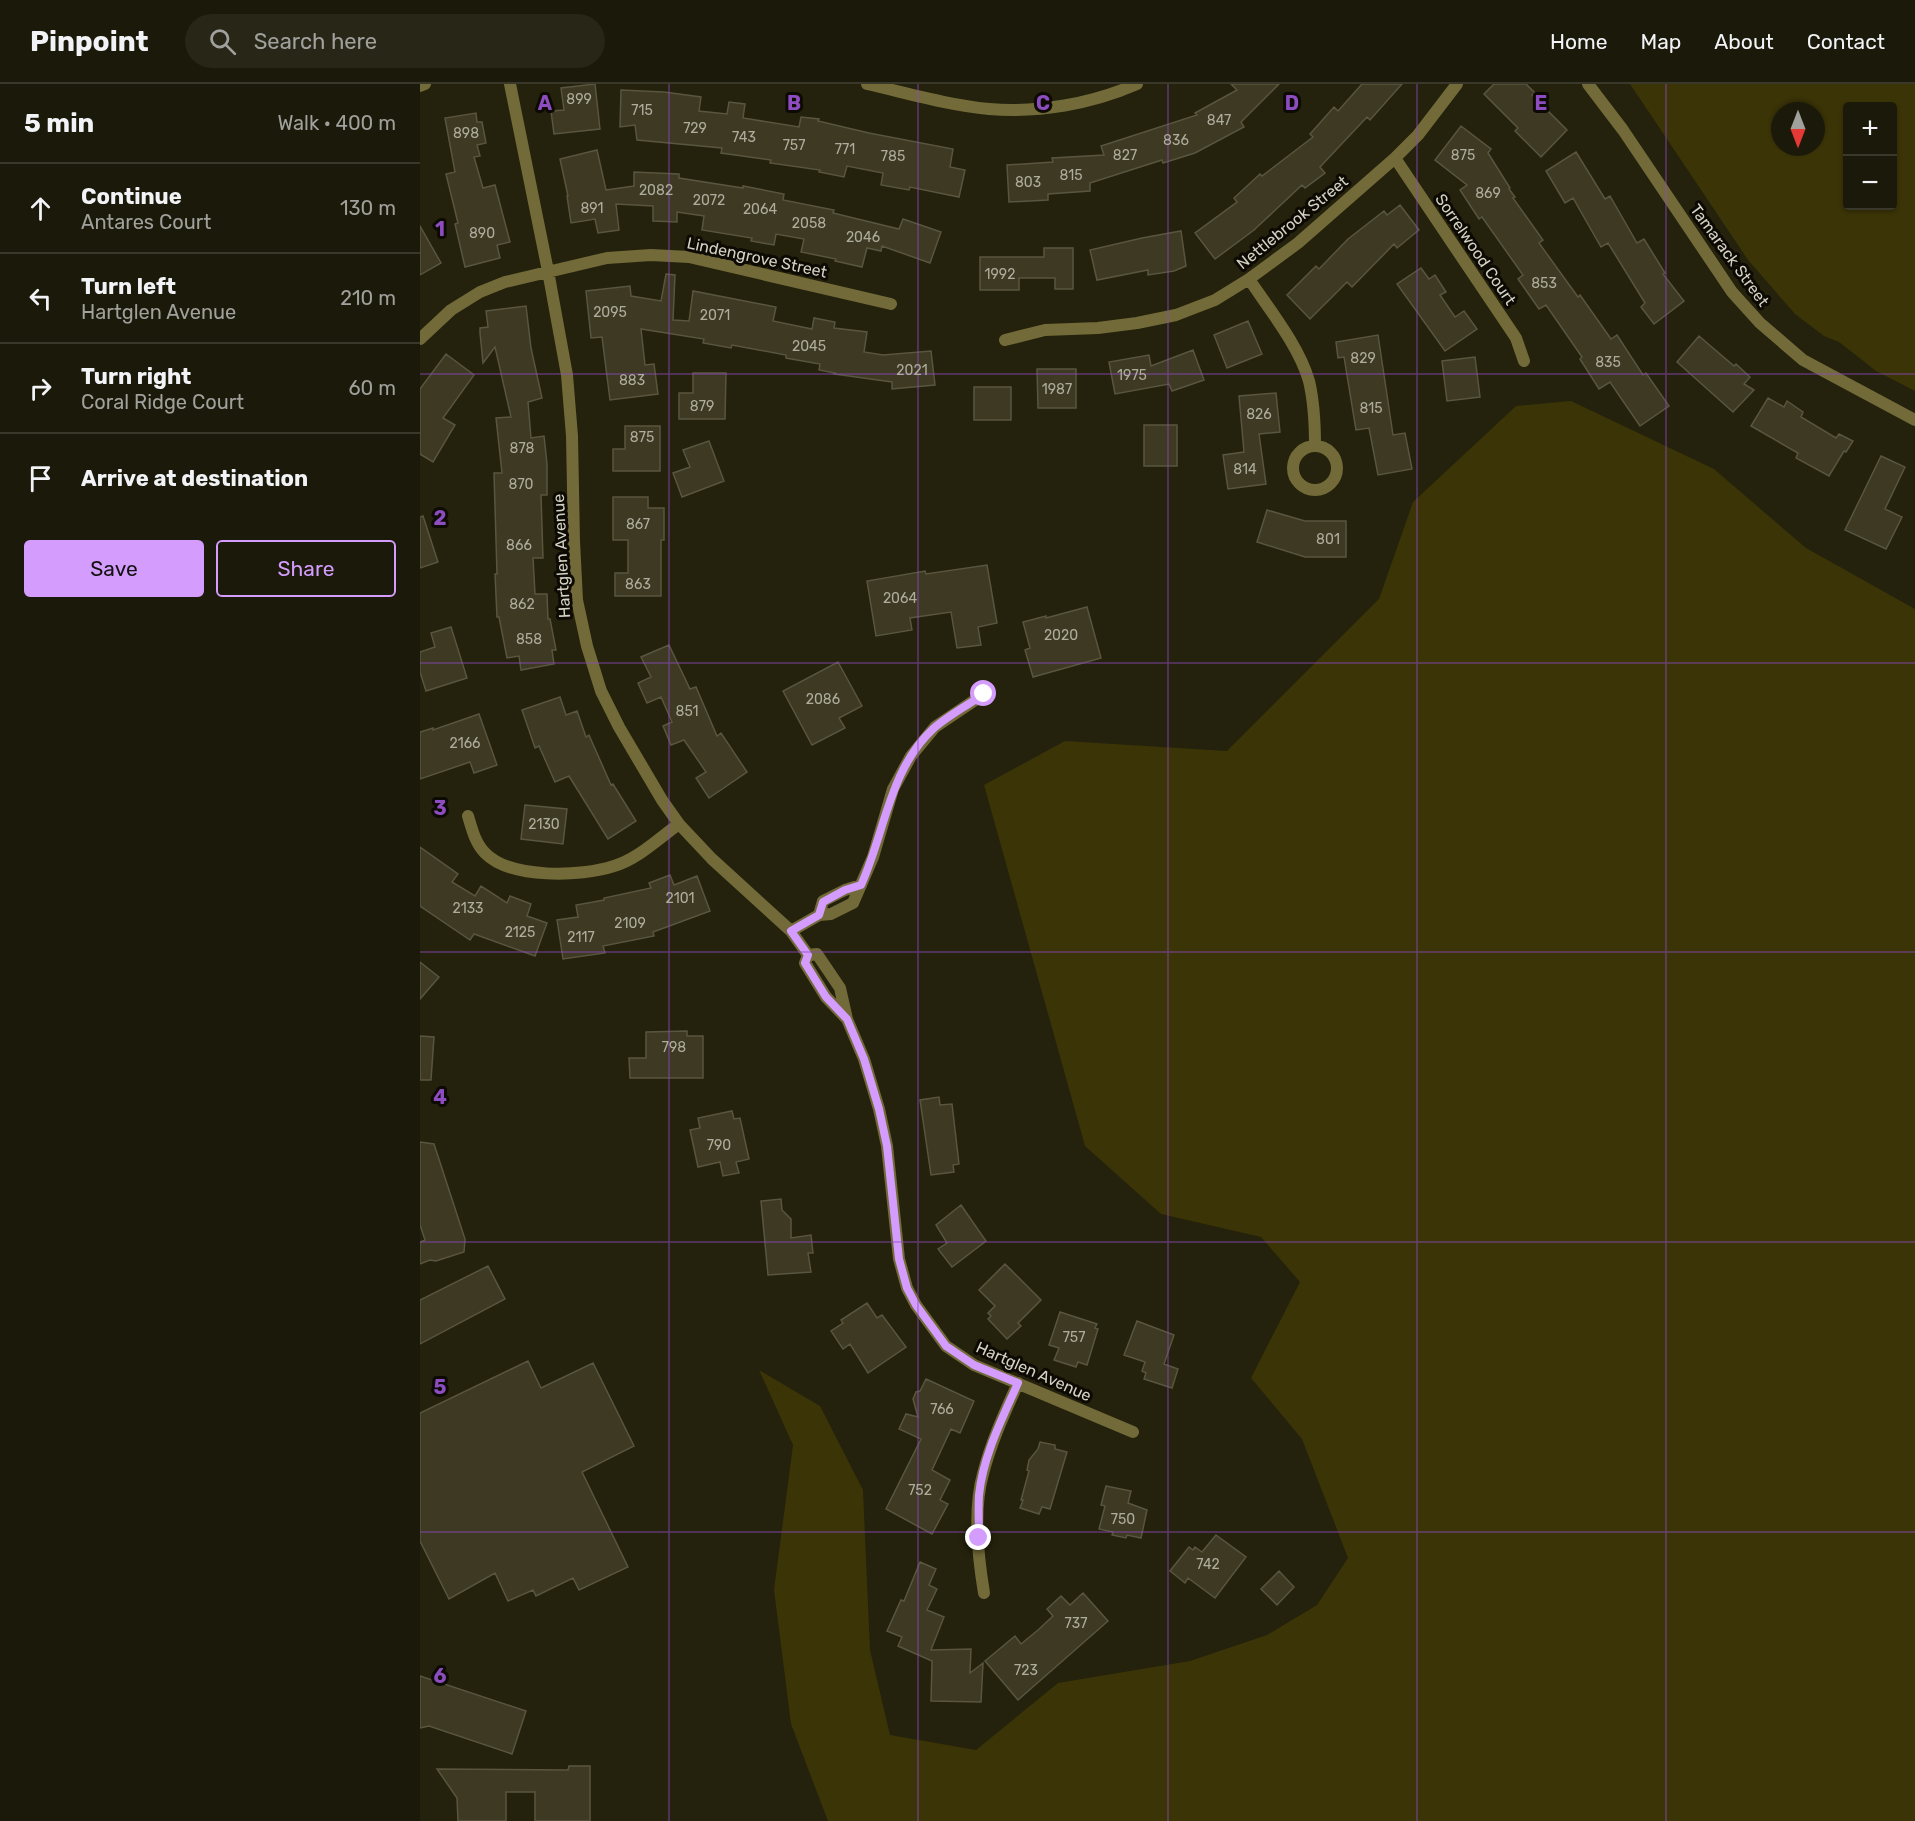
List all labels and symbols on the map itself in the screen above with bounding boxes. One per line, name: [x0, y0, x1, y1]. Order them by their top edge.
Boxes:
text: A: [538, 91, 553, 115]
house number: 899: [566, 91, 592, 108]
text: B: [787, 91, 801, 115]
text: C: [1036, 91, 1050, 115]
text: D: [1285, 91, 1299, 115]
text: E: [1535, 91, 1547, 115]
house number: 715: [631, 102, 653, 119]
north arrow: [1771, 102, 1825, 156]
house number: 847: [1207, 112, 1231, 129]
house number: 729: [683, 120, 707, 137]
house number: 898: [453, 125, 479, 142]
house number: 743: [732, 129, 756, 146]
house number: 836: [1163, 132, 1189, 149]
house number: 757: [783, 137, 805, 154]
house number: 771: [835, 141, 855, 158]
house number: 827: [1113, 147, 1137, 164]
house number: 875: [1451, 147, 1475, 164]
house number: 785: [881, 148, 905, 165]
house number: 815: [1059, 167, 1083, 184]
street label: Nettlebrook Street: [1233, 172, 1352, 273]
house number: 803: [1015, 174, 1041, 191]
house number: 2082: [639, 182, 673, 199]
house number: 869: [1475, 185, 1501, 202]
street label: Sorrelwood Court: [1431, 190, 1520, 309]
house number: 2072: [693, 192, 725, 209]
house number: 891: [580, 200, 604, 217]
house number: 2064: [743, 201, 777, 218]
street label: Tamarack Street: [1686, 201, 1773, 310]
house number: 2058: [792, 215, 826, 232]
text: 1: [435, 217, 445, 241]
house number: 890: [469, 225, 495, 242]
house number: 2046: [846, 229, 880, 246]
street label: Lindengrove Street: [685, 233, 829, 282]
house number: 1992: [985, 266, 1015, 283]
house number: 853: [1531, 275, 1557, 292]
house number: 2095: [593, 304, 627, 321]
house number: 2071: [700, 307, 730, 324]
house number: 2045: [792, 338, 826, 355]
house number: 829: [1350, 350, 1376, 367]
house number: 835: [1595, 354, 1621, 371]
house number: 2021: [896, 362, 928, 379]
house number: 1975: [1117, 367, 1147, 384]
house number: 883: [619, 372, 645, 389]
house number: 1987: [1042, 381, 1072, 398]
house number: 879: [690, 398, 714, 415]
house number: 815: [1359, 400, 1383, 417]
house number: 826: [1246, 406, 1272, 423]
house number: 875: [630, 429, 654, 446]
house number: 878: [510, 440, 535, 457]
house number: 814: [1233, 461, 1257, 478]
house number: 870: [509, 476, 534, 493]
street label: Hartglen Avenue: [549, 493, 574, 619]
text: 2: [434, 506, 447, 530]
house number: 867: [626, 516, 650, 533]
house number: 801: [1316, 531, 1340, 548]
house number: 866: [506, 537, 532, 554]
house number: 863: [625, 576, 651, 593]
house number: 2064: [883, 590, 917, 607]
house number: 862: [509, 596, 535, 613]
house number: 2020: [1044, 627, 1078, 644]
house number: 858: [516, 631, 542, 648]
route start: [970, 680, 996, 706]
house number: 2086: [806, 691, 840, 708]
house number: 851: [676, 703, 699, 720]
house number: 2166: [449, 735, 481, 752]
text: 3: [433, 796, 447, 820]
house number: 2130: [528, 816, 560, 833]
house number: 2101: [665, 890, 695, 907]
house number: 2133: [452, 900, 484, 917]
house number: 2109: [614, 915, 646, 932]
house number: 2125: [505, 924, 535, 941]
house number: 2117: [567, 929, 595, 946]
house number: 798: [662, 1039, 686, 1056]
text: 4: [433, 1085, 447, 1109]
house number: 790: [707, 1137, 731, 1154]
house number: 757: [1063, 1329, 1085, 1346]
street label: Hartglen Avenue: [973, 1338, 1094, 1405]
text: 5: [434, 1375, 447, 1399]
house number: 766: [930, 1401, 954, 1418]
house number: 752: [908, 1482, 932, 1499]
house number: 750: [1111, 1511, 1135, 1528]
route end: [965, 1524, 991, 1550]
house number: 742: [1196, 1556, 1220, 1573]
house number: 737: [1065, 1615, 1087, 1632]
house number: 723: [1014, 1662, 1038, 1679]
text: 6: [433, 1664, 447, 1688]

